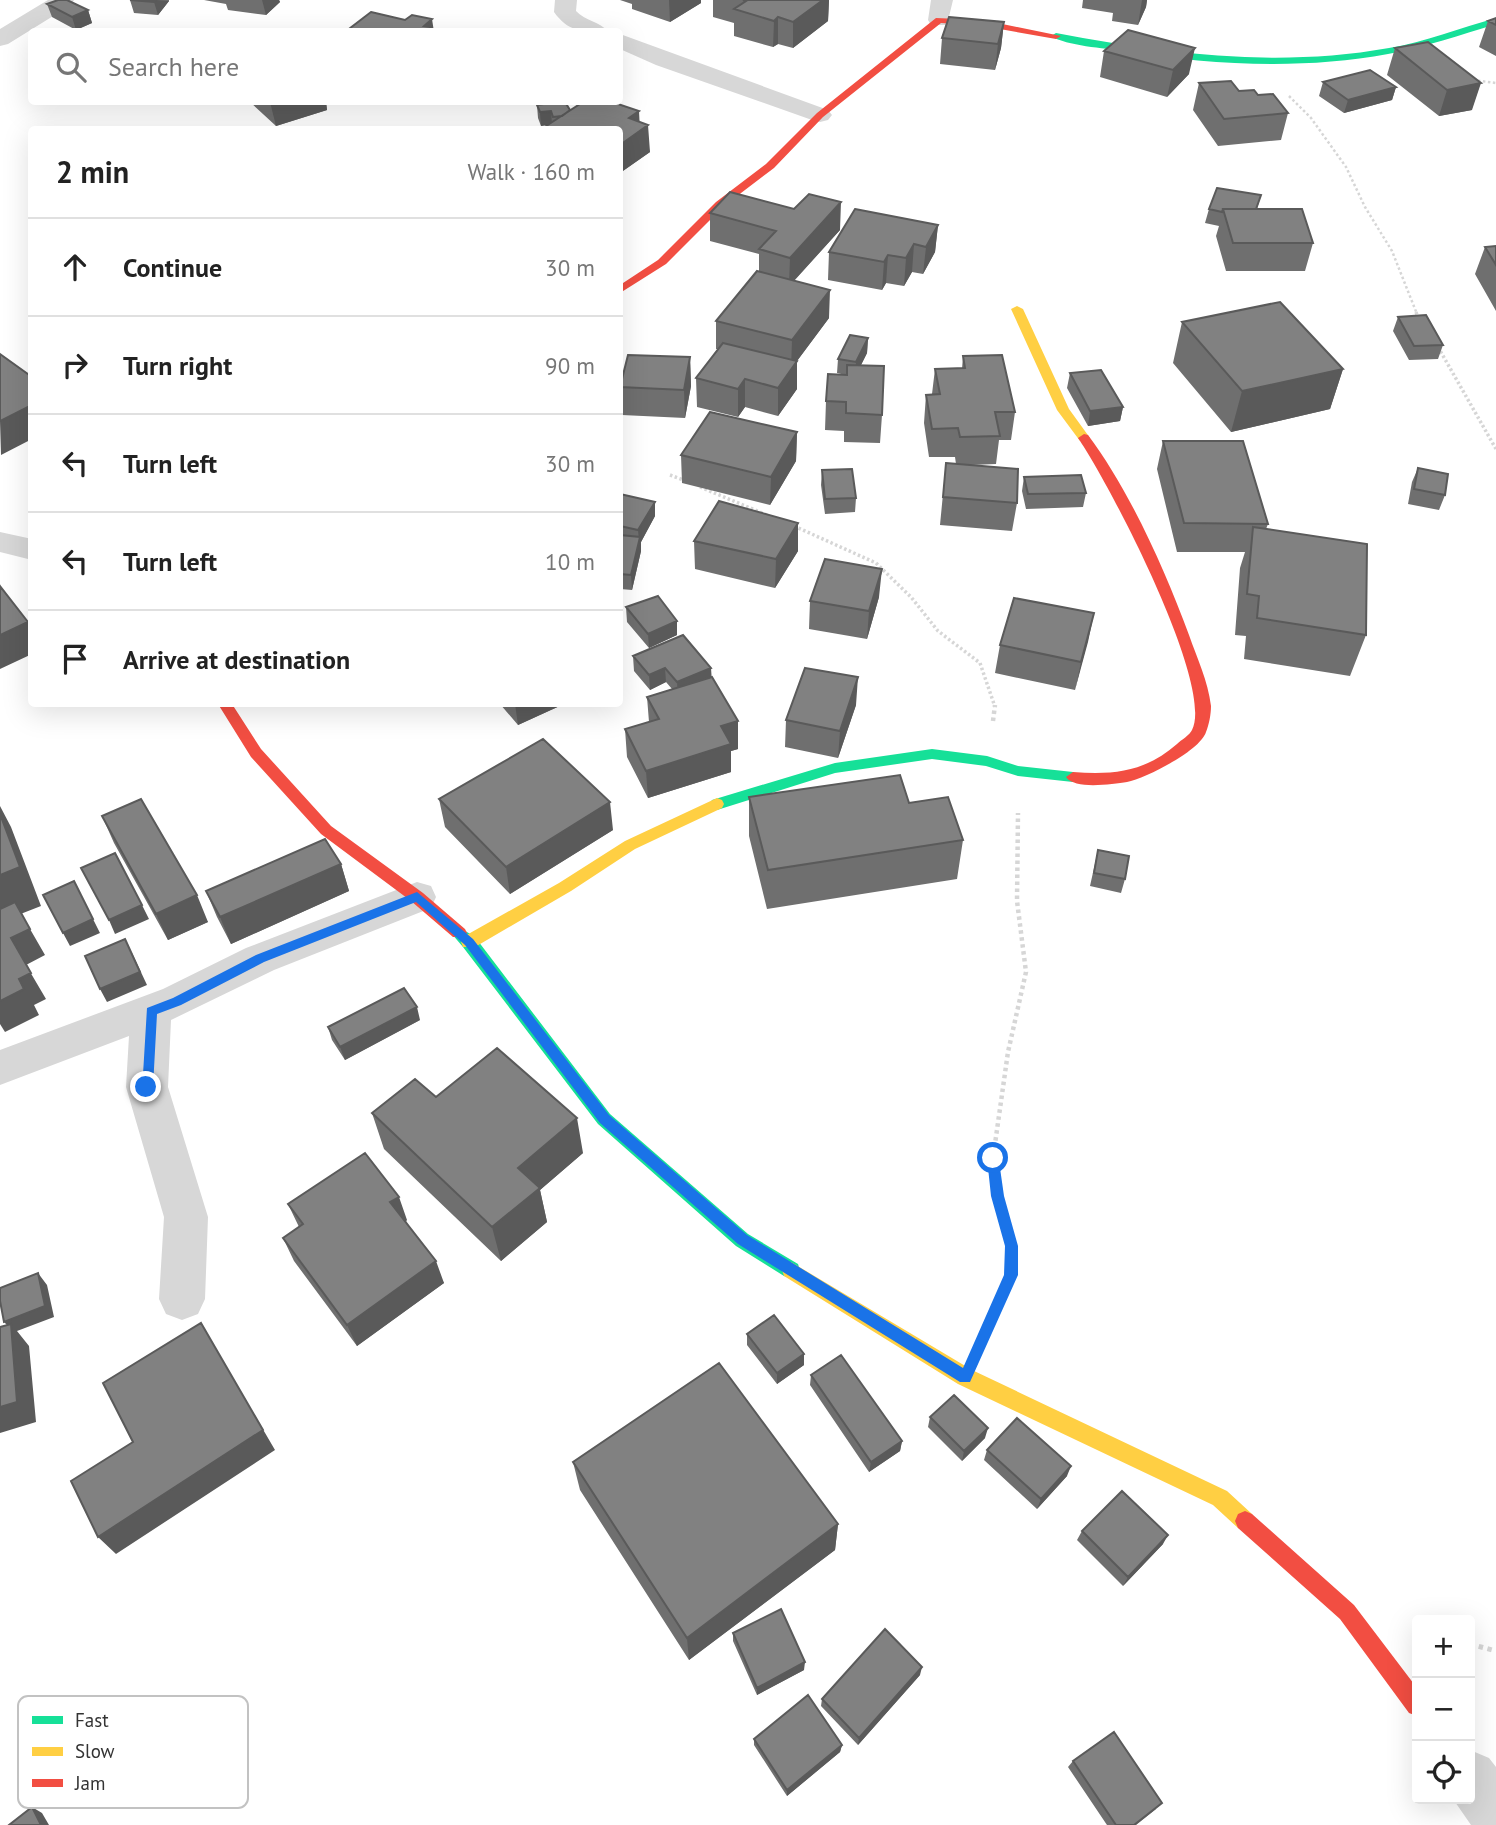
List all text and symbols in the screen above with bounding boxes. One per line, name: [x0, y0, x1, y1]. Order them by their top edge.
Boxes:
search box: [28, 28, 623, 105]
icon: search: [52, 48, 90, 86]
text: Search here: [108, 50, 239, 83]
text: 2 min: [56, 152, 129, 191]
text: Walk · 160 m: [468, 157, 595, 186]
icon: ahead: [56, 248, 94, 286]
text: Continue: [123, 251, 222, 284]
text: 30 m: [545, 253, 595, 282]
icon: right: [56, 346, 94, 384]
text: Turn right: [123, 349, 232, 382]
text: 90 m: [545, 351, 595, 380]
icon: left: [56, 444, 94, 482]
text: Turn left: [123, 447, 217, 480]
text: 30 m: [545, 449, 595, 478]
icon: left: [56, 542, 94, 580]
text: Turn left: [123, 545, 217, 578]
text: 10 m: [545, 547, 595, 576]
icon: arrive: [56, 640, 94, 678]
text: Arrive at destination: [123, 643, 350, 676]
route end: [130, 1071, 161, 1102]
route start: [977, 1142, 1008, 1173]
map controls: [1412, 1615, 1475, 1804]
button: +: [1412, 1615, 1475, 1678]
button: −: [1412, 1678, 1475, 1741]
legend: [18, 1696, 248, 1808]
text: Fast: [75, 1708, 109, 1732]
text: Slow: [75, 1739, 115, 1763]
button: locate: [1412, 1741, 1475, 1804]
text: Jam: [74, 1771, 105, 1795]

